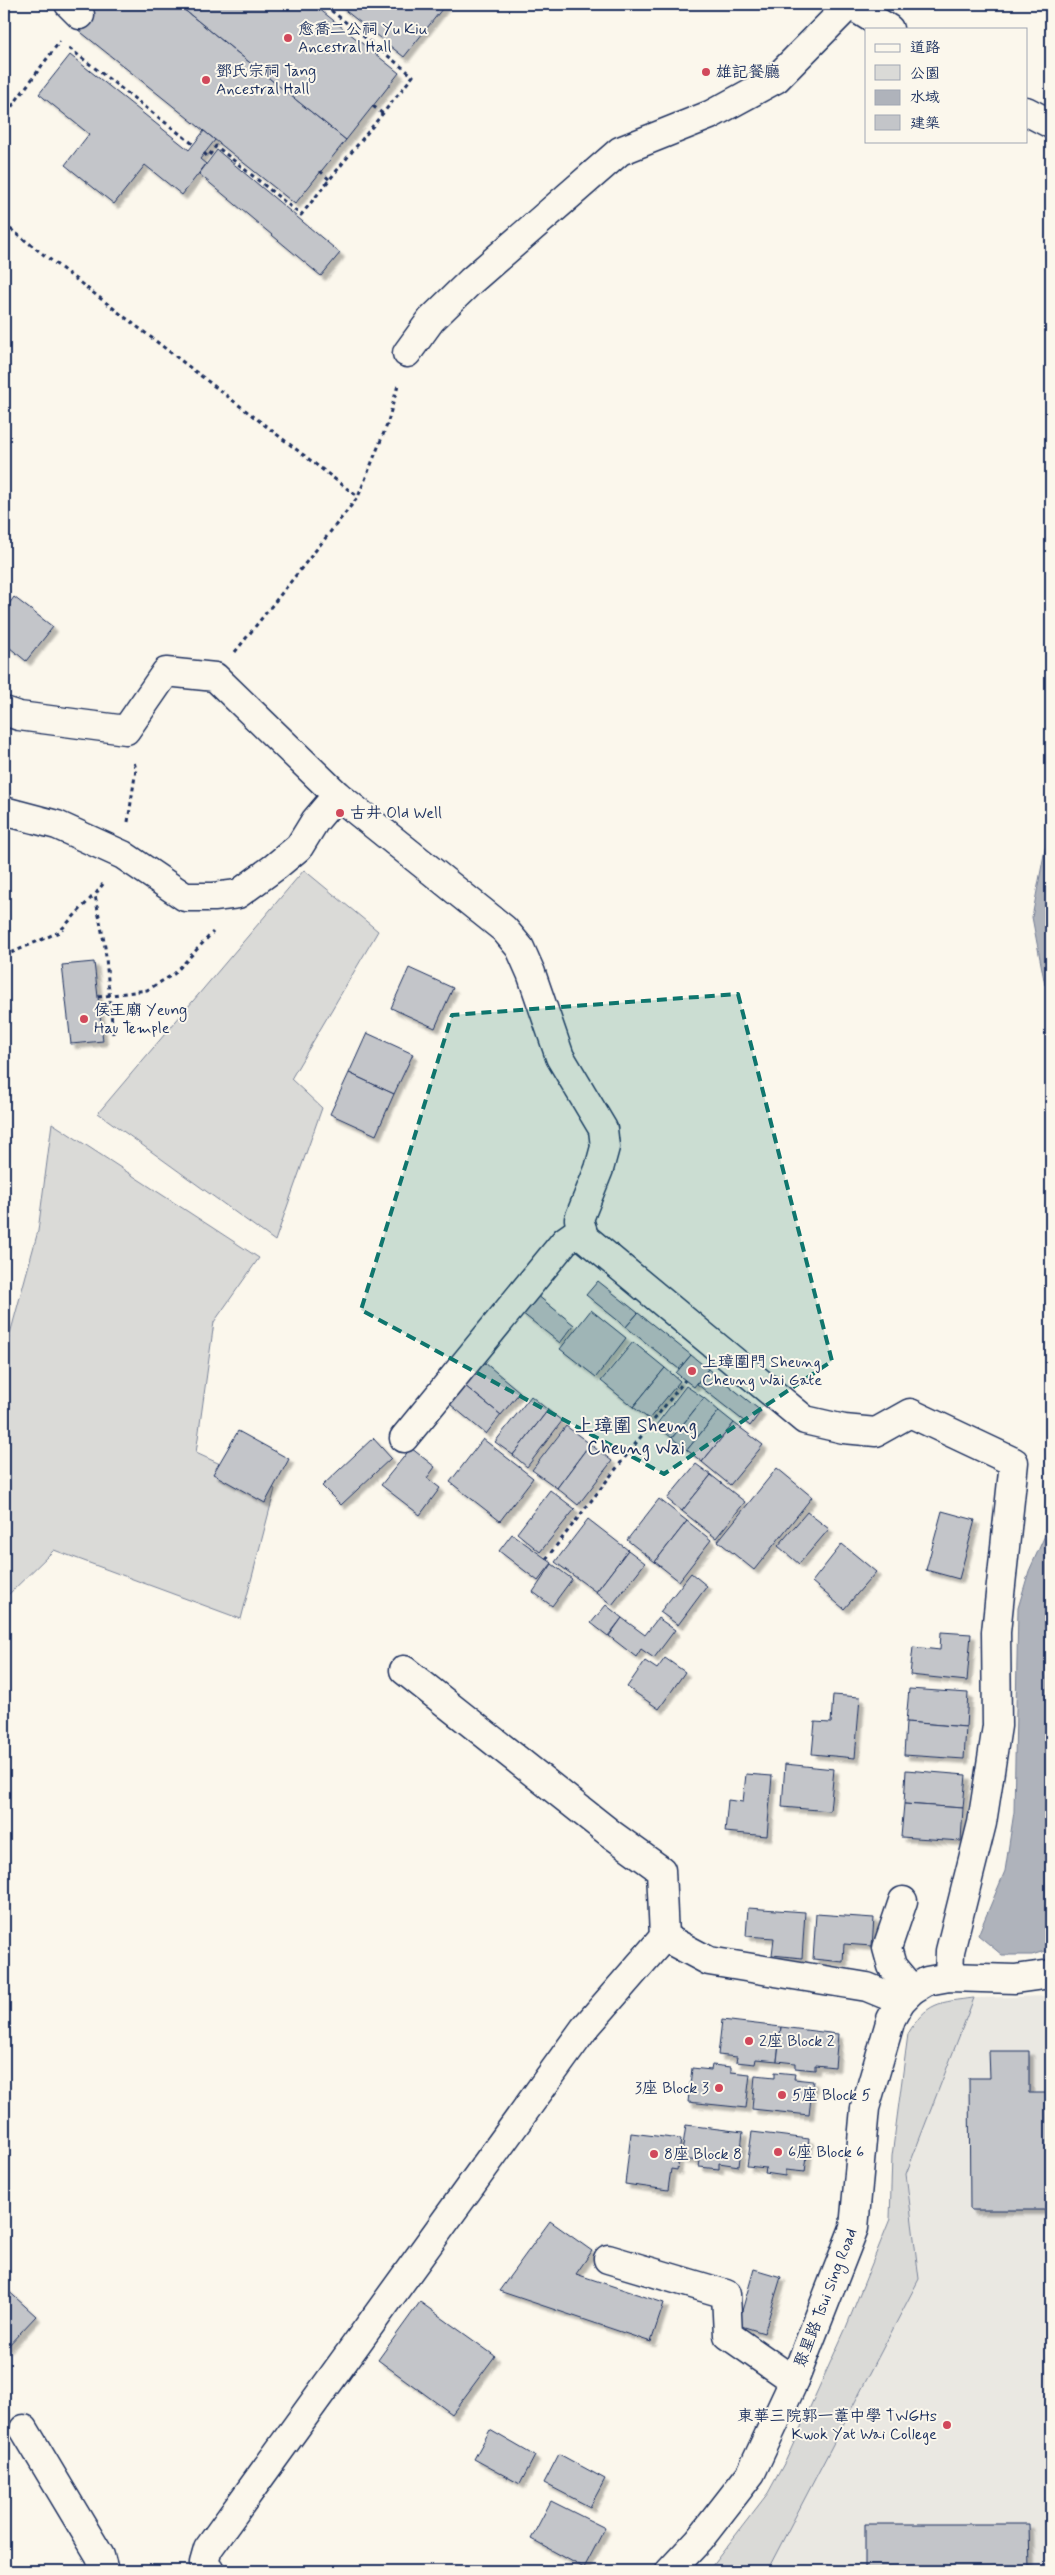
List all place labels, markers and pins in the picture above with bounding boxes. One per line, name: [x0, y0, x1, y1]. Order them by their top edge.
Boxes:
place label: 愈喬二公祠 Yu Kiu Ancestral Hall: [298, 19, 428, 58]
marker: 愈喬二公祠 Yu Kiu Ancestral Hall: [282, 32, 294, 44]
place label: 鄧氏宗祠 Tang Ancestral Hall: [216, 61, 316, 100]
place label: 雄記餐廳: [716, 62, 780, 83]
marker: 雄記餐廳: [700, 66, 712, 78]
marker: 鄧氏宗祠 Tang Ancestral Hall: [200, 74, 212, 86]
place label: 古井 Old Well: [350, 803, 442, 824]
marker: 古井 Old Well: [334, 807, 346, 819]
place label: 侯王廟 Yeung Hau Temple: [94, 1000, 187, 1039]
marker: 侯王廟 Yeung Hau Temple: [78, 1013, 90, 1025]
place label: 上璋圍門 Sheung Cheung Wai Gate: [702, 1352, 822, 1391]
marker: 上璋圍門 Sheung Cheung Wai Gate: [686, 1365, 698, 1377]
place label: 2座 Block 2: [759, 2031, 835, 2052]
marker: 2座 Block 2: [743, 2035, 755, 2047]
place label: 3座 Block 3: [635, 2078, 709, 2099]
marker: 3座 Block 3: [713, 2082, 725, 2094]
place label: 5座 Block 5: [792, 2085, 871, 2106]
marker: 5座 Block 5: [776, 2089, 788, 2101]
place label: 6座 Block 6: [788, 2142, 864, 2163]
place label: 8座 Block 8: [664, 2144, 742, 2165]
marker: 6座 Block 6: [772, 2146, 784, 2158]
marker: 8座 Block 8: [648, 2148, 660, 2160]
place label: 東華三院郭一葦中學 TWGHs Kwok Yat Wai College: [737, 2406, 937, 2445]
marker: 東華三院郭一葦中學 TWGHs Kwok Yat Wai College: [941, 2419, 953, 2431]

